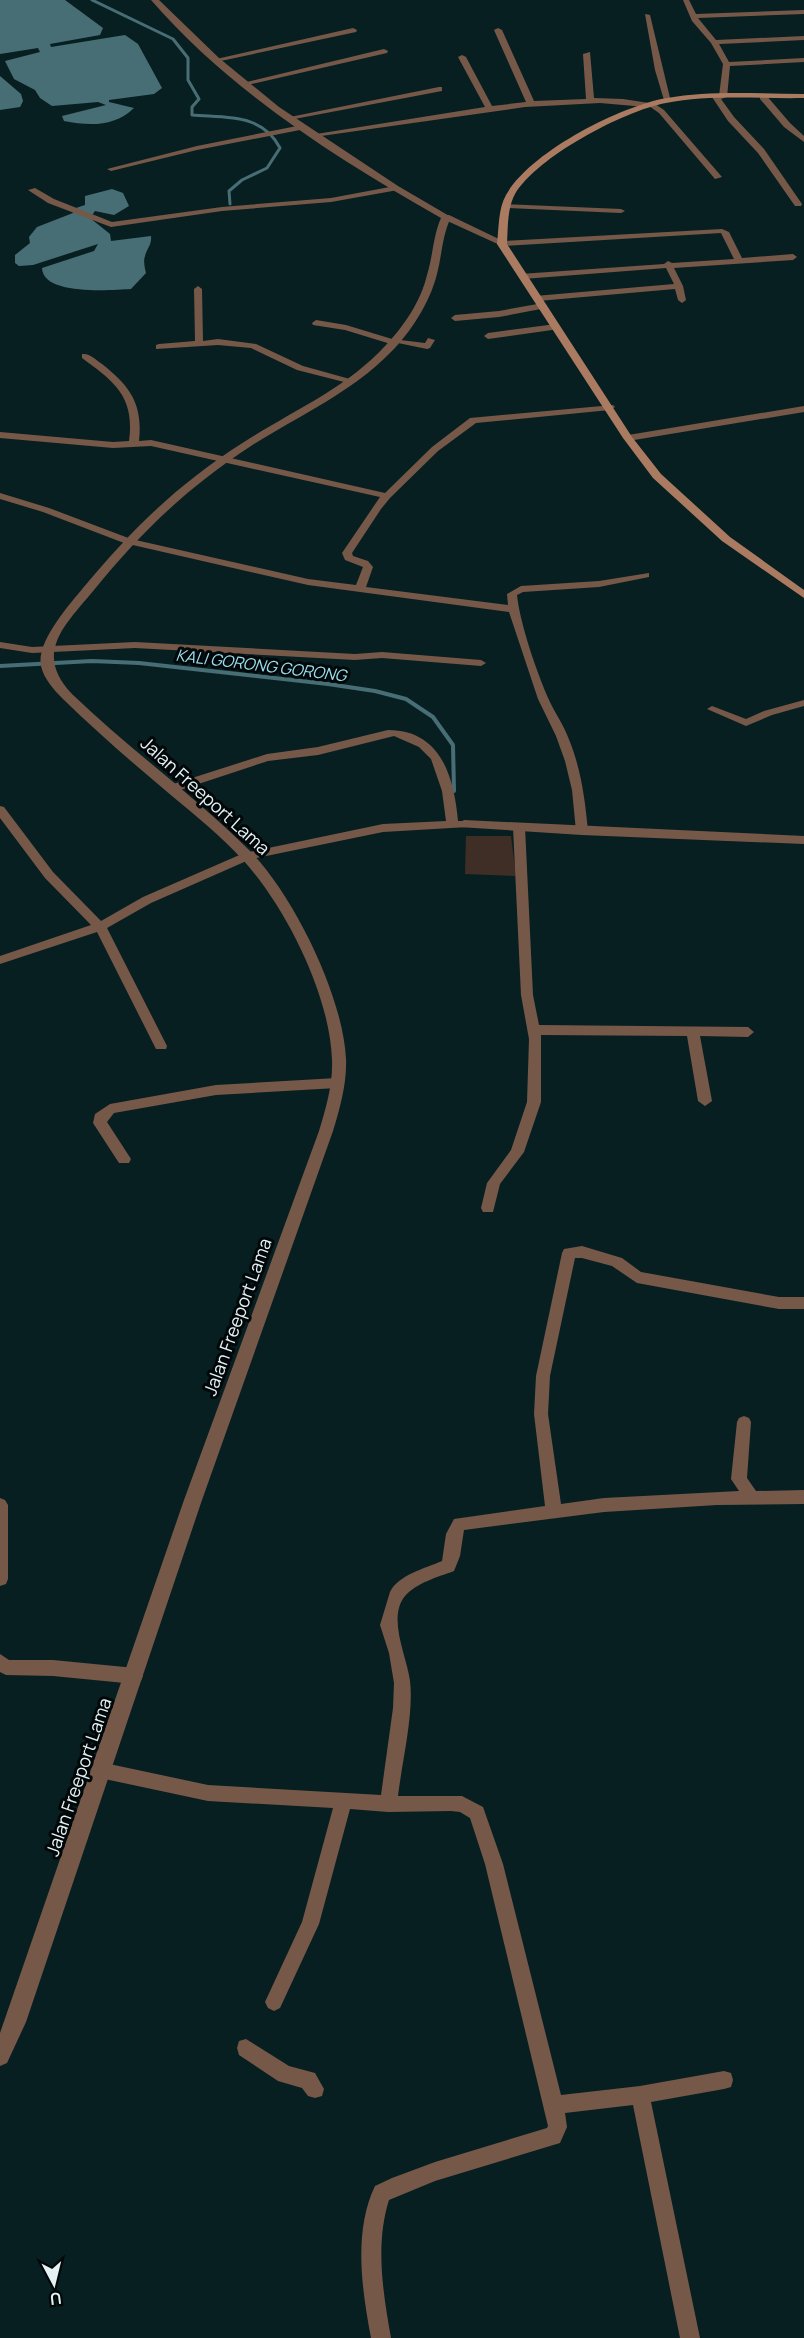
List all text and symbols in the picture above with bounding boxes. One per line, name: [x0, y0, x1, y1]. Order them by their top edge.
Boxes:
water label: KALI GORONG GORONG: [175, 644, 349, 687]
street label: Jalan Freeport Lama: [136, 731, 275, 860]
street label: Jalan Freeport Lama: [197, 1235, 277, 1399]
street label: Jalan Freeport Lama: [40, 1694, 116, 1859]
north arrow: [24, 2254, 84, 2314]
text: U: [49, 2287, 63, 2311]

